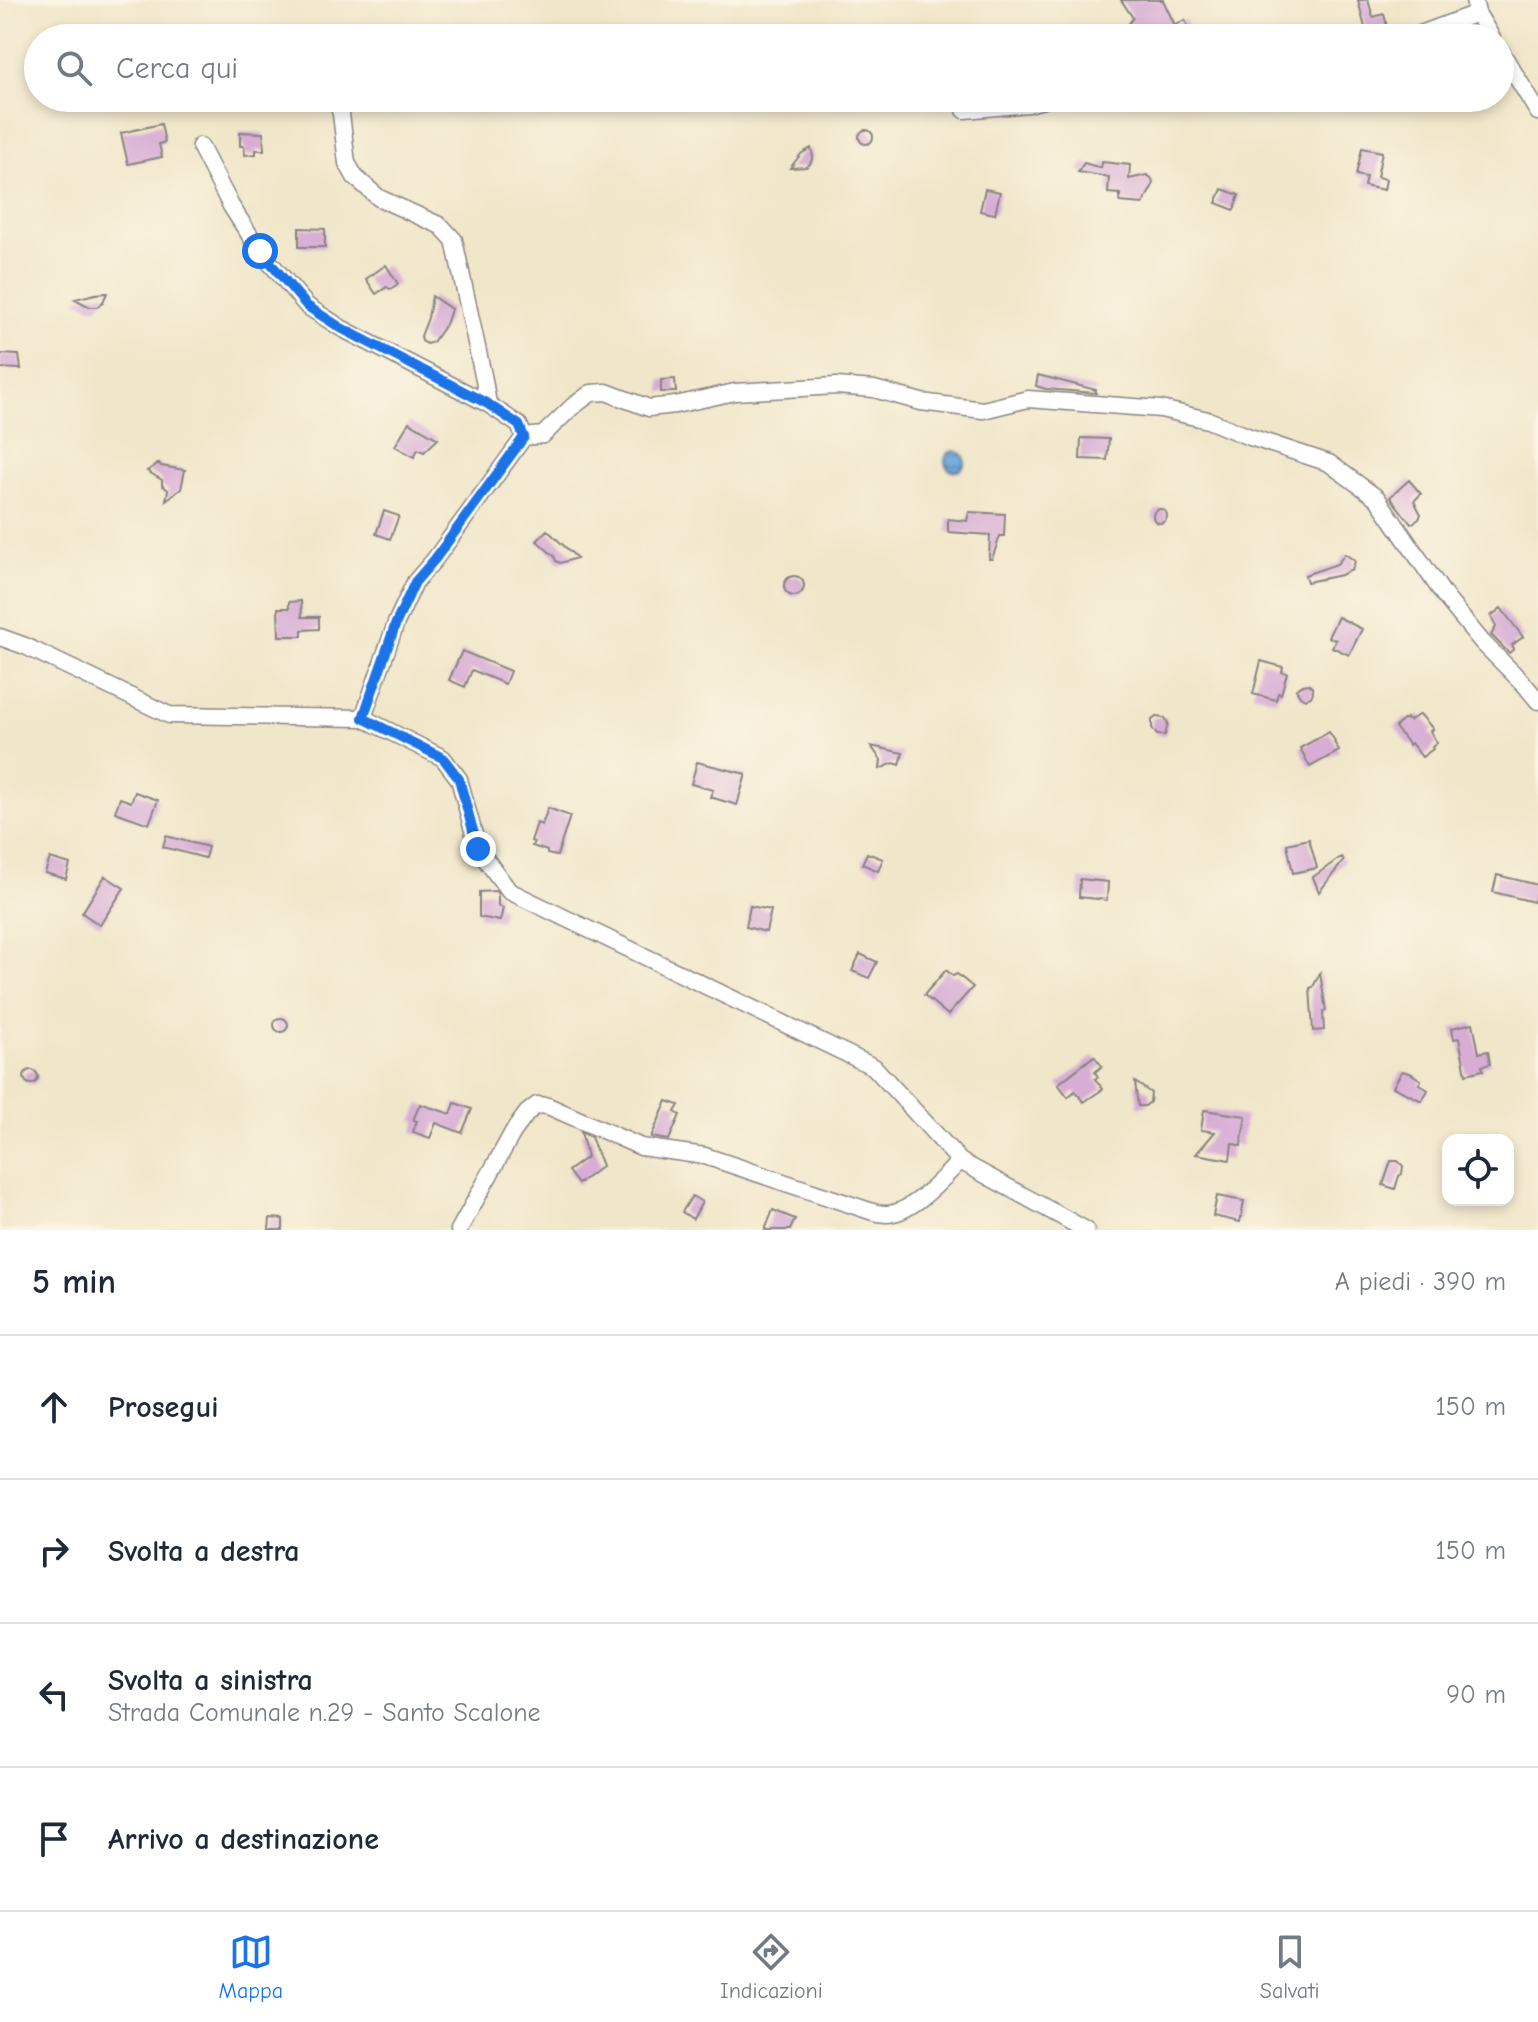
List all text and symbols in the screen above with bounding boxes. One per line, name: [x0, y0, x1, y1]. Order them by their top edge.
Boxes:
search box: [24, 24, 1514, 112]
icon: search: [52, 46, 96, 90]
text: Cerca qui: [116, 51, 238, 86]
route start: [242, 233, 278, 269]
route end: [460, 831, 496, 867]
map controls: [1442, 1134, 1514, 1206]
button: locate: [1442, 1134, 1514, 1206]
text: 5 min: [32, 1262, 116, 1302]
text: A piedi · 390 m: [1335, 1267, 1506, 1297]
icon: ahead: [32, 1385, 76, 1429]
text: Prosegui: [108, 1390, 219, 1425]
text: 150 m: [1436, 1392, 1506, 1422]
icon: right: [32, 1529, 76, 1573]
text: Svolta a destra: [108, 1534, 300, 1569]
text: 150 m: [1436, 1536, 1506, 1566]
text: Svolta a sinistra: [108, 1663, 313, 1698]
icon: left: [32, 1673, 76, 1717]
text: 90 m: [1446, 1680, 1506, 1710]
text: Strada Comunale n.29 - Santo Scalone: [108, 1698, 541, 1728]
icon: arrive: [32, 1817, 76, 1861]
text: Arrivo a destinazione: [108, 1822, 379, 1857]
tab: Mappa: [219, 1930, 283, 2004]
tab: Indicazioni: [720, 1930, 823, 2004]
tab: Salvati: [1260, 1930, 1319, 2004]

